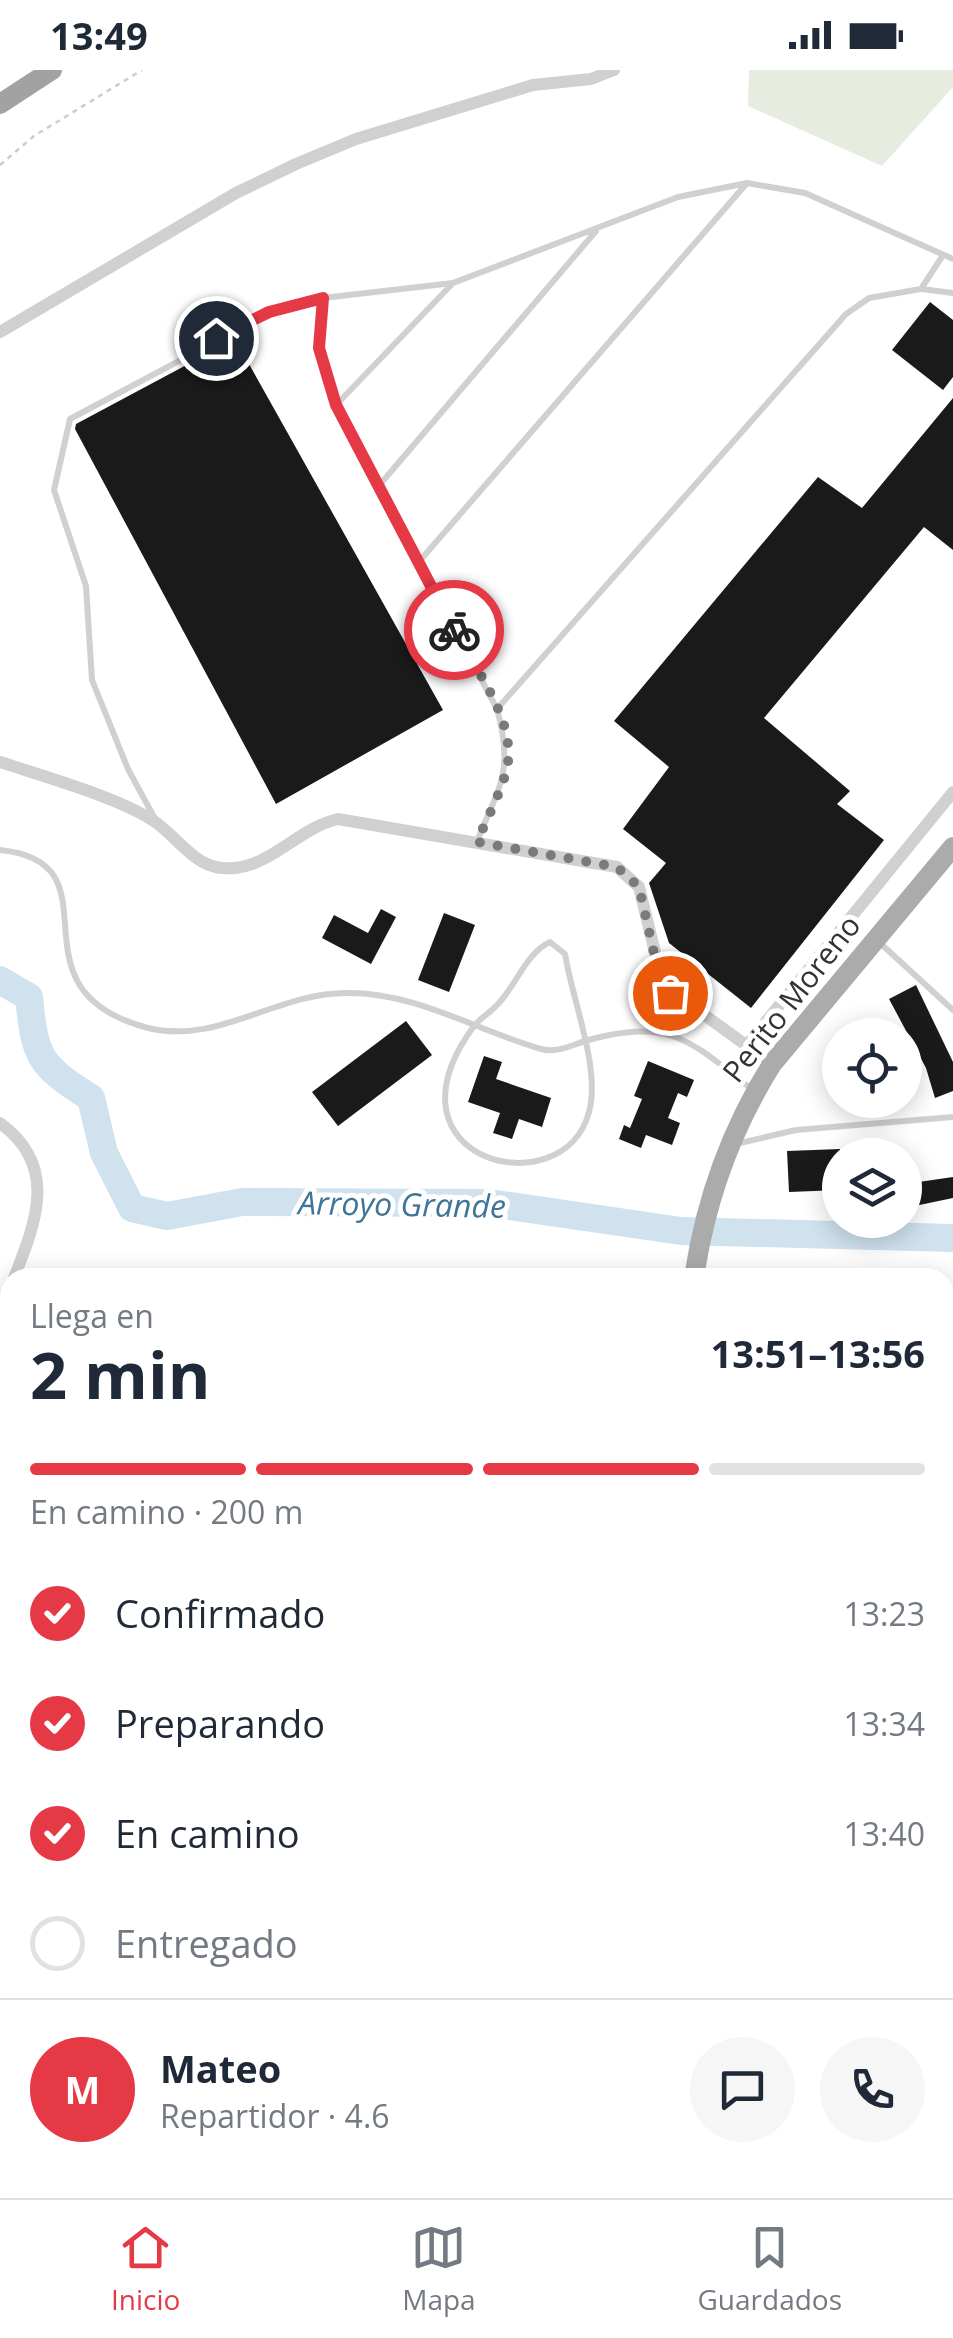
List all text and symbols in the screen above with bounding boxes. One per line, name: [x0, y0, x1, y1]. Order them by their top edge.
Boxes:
text: 13:49: [50, 9, 148, 61]
pin: [174, 296, 259, 381]
icon: home: [189, 311, 244, 366]
courier: [404, 580, 504, 680]
icon: bike: [427, 603, 482, 658]
street label: Perito Moreno: [713, 906, 869, 1090]
pin: [628, 951, 713, 1036]
icon: bag: [643, 966, 698, 1021]
map controls: [822, 1018, 922, 1238]
button: locate: [822, 1018, 922, 1118]
button: layers: [822, 1138, 922, 1238]
water label: Arroyo Grande: [296, 1180, 506, 1227]
text: Llega en: [30, 1294, 154, 1337]
text: 13:51–13:56: [711, 1327, 925, 1379]
text: 2 min: [30, 1330, 210, 1418]
text: En camino · 200 m: [30, 1490, 303, 1533]
icon: check: [30, 1586, 85, 1641]
text: Confirmado: [115, 1587, 325, 1639]
text: 13:23: [843, 1592, 925, 1635]
icon: check: [30, 1696, 85, 1751]
text: Preparando: [115, 1697, 325, 1749]
text: 13:34: [843, 1702, 925, 1745]
icon: check: [30, 1806, 85, 1861]
text: En camino: [115, 1807, 300, 1859]
text: 13:40: [843, 1812, 925, 1855]
text: Entregado: [115, 1917, 298, 1969]
button: chat: [690, 2037, 795, 2142]
button: phone: [820, 2037, 925, 2142]
text: Mateo: [160, 2042, 281, 2094]
text: M: [65, 2063, 100, 2115]
text: Repartidor · 4.6: [160, 2094, 390, 2137]
tab: Inicio: [111, 2220, 180, 2318]
tab: Mapa: [402, 2220, 476, 2318]
tab: Guardados: [698, 2220, 842, 2318]

